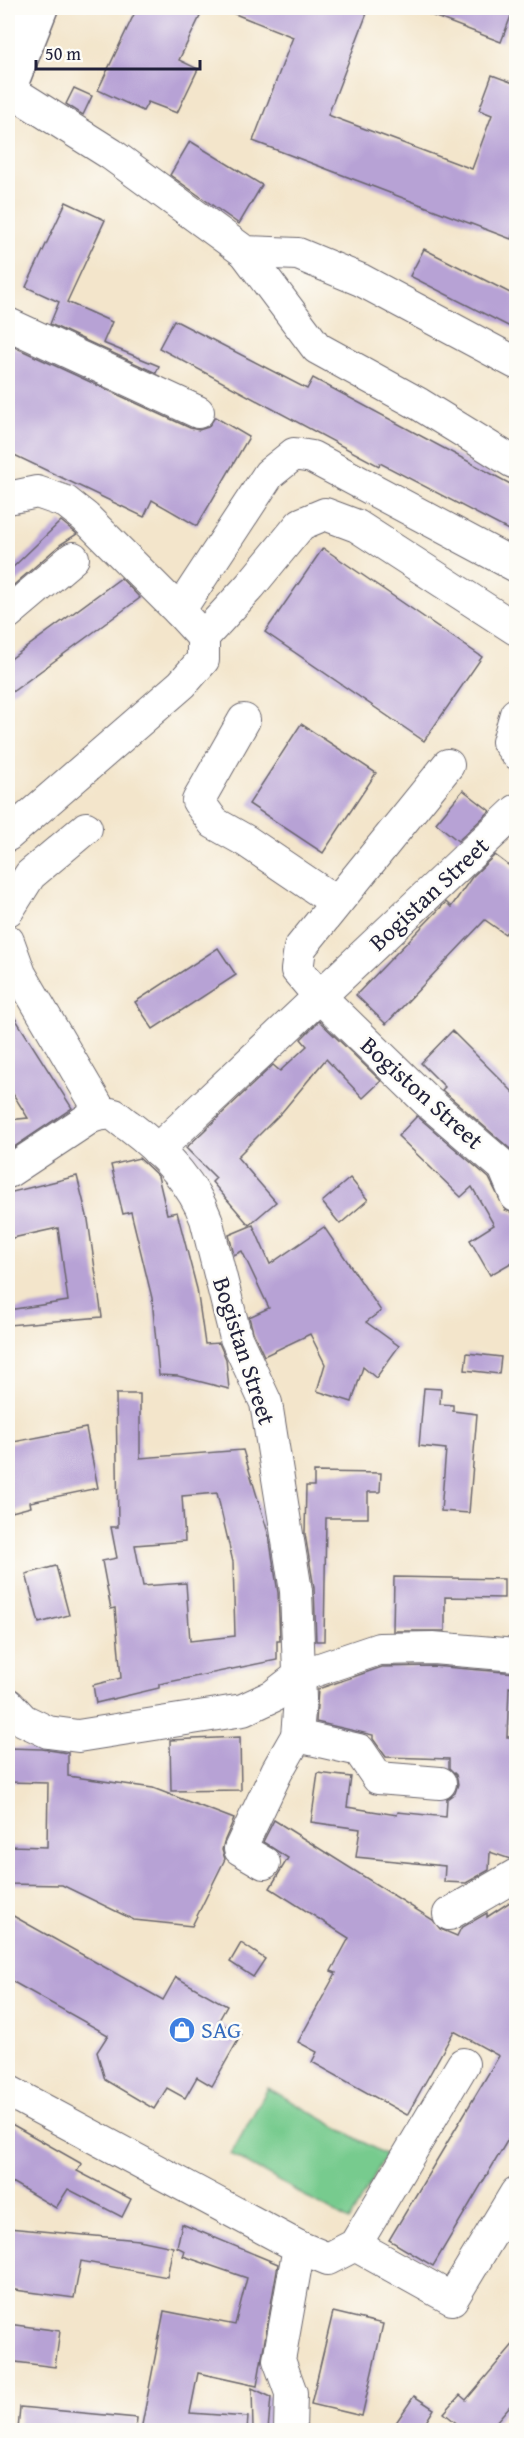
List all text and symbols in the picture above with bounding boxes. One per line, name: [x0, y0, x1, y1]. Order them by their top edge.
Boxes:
scale bar: [36, 33, 200, 71]
text: 50 m: [45, 40, 81, 67]
street label: Bogistan Street: [361, 828, 497, 959]
street label: Bogiston Street: [353, 1028, 492, 1158]
street label: Bogistan Street: [204, 1273, 285, 1430]
place label: SAG: [201, 2012, 241, 2047]
shop icon: SAG: [167, 2015, 197, 2045]

